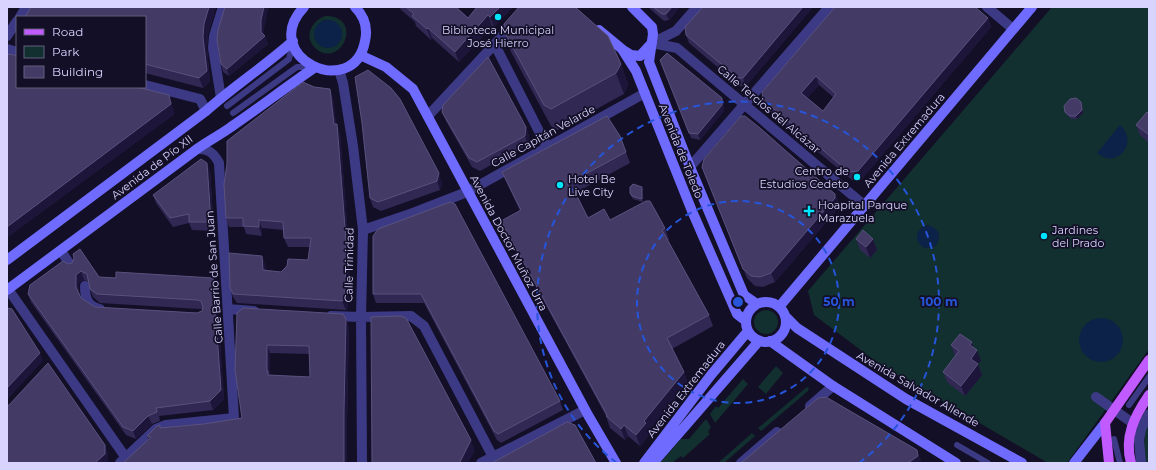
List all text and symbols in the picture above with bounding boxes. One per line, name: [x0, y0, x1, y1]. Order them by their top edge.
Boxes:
marker: Biblioteca Municipal José Hierro: [493, 12, 503, 22]
legend: [16, 16, 146, 88]
place label: Biblioteca Municipal José Hierro: [442, 23, 554, 50]
text: Road: [52, 24, 83, 39]
text: Park: [52, 44, 80, 59]
street label: Calle Tercios del Alcázar: [715, 62, 823, 156]
text: Building: [52, 64, 103, 79]
street label: Avenida Extremadura: [860, 90, 948, 190]
street label: Calle Capitán Velarde: [489, 101, 598, 170]
street label: Avenida de Toledo: [656, 102, 706, 200]
street label: Avenida de Pío XII: [108, 132, 196, 202]
place label: Centro de Estudios Cedeto: [759, 164, 849, 191]
place label: Hotel Be Live City: [568, 172, 616, 199]
marker: Centro de Estudios Cedeto: [852, 172, 862, 182]
street label: Avenida Doctor Muñoz Urra: [467, 173, 551, 313]
marker: Hotel Be Live City: [555, 180, 565, 190]
place label: Hoapital Parque Marazuela: [818, 198, 908, 225]
marker: Hoapital Parque Marazuela: [803, 205, 815, 217]
street label: Calle Barrio de San Juan: [202, 210, 226, 344]
place label: Jardines del Prado: [1051, 223, 1105, 250]
street label: Calle Trinidad: [341, 227, 357, 303]
marker: Jardines del Prado: [1039, 231, 1049, 241]
text: 50 m: [823, 294, 855, 309]
text: 100 m: [921, 294, 957, 309]
centre of rings: [731, 295, 745, 309]
street label: Avenida Extremadura: [644, 338, 728, 440]
street label: Avenida Salvador Allende: [854, 348, 982, 430]

